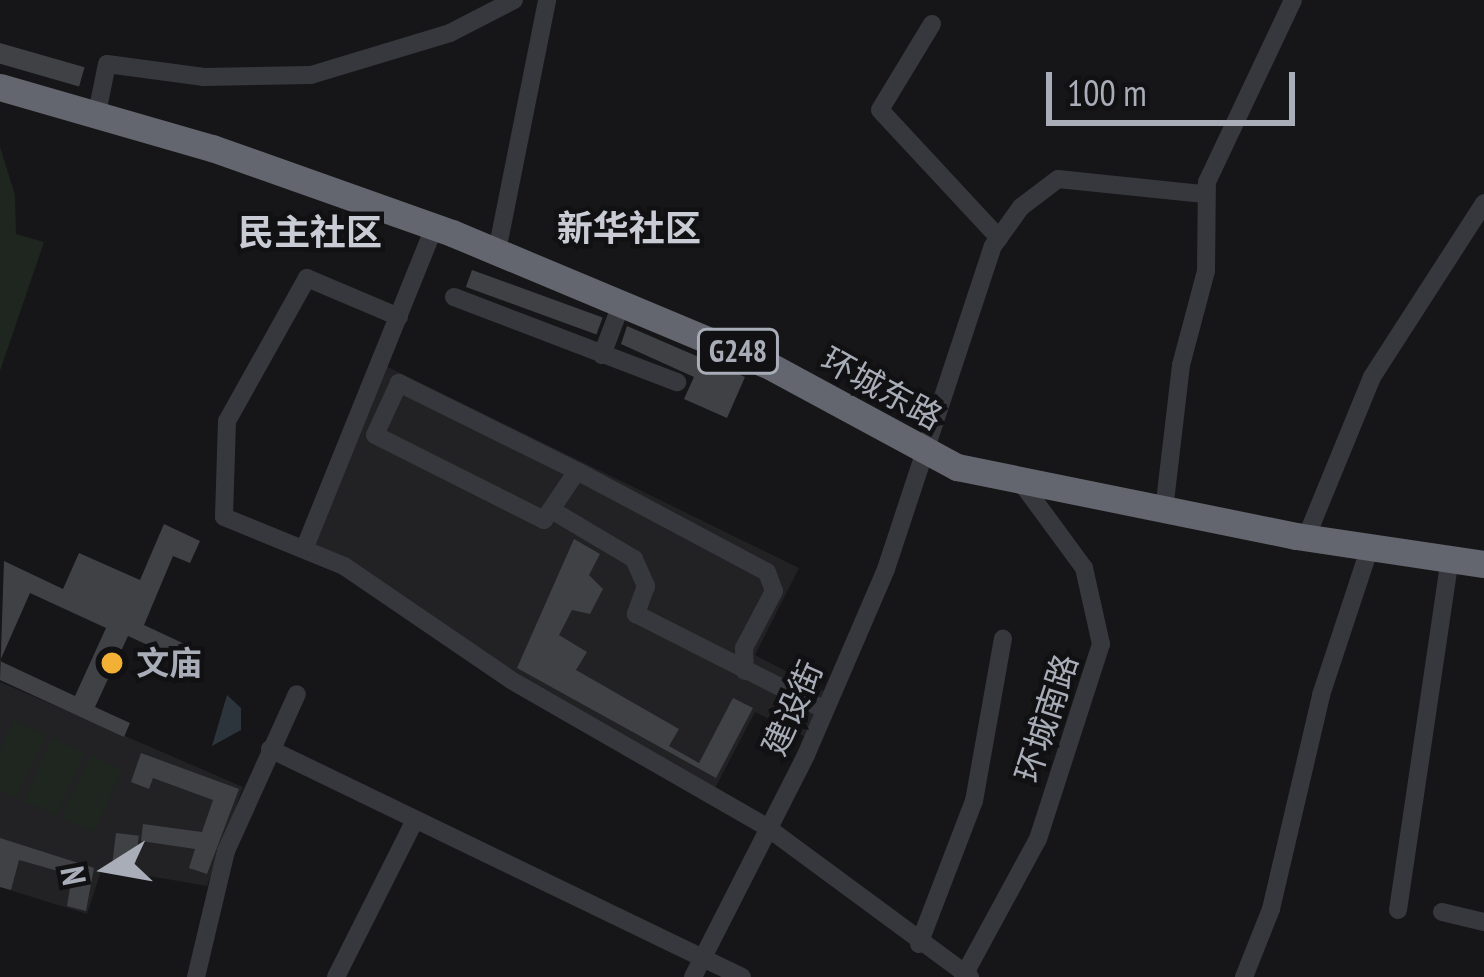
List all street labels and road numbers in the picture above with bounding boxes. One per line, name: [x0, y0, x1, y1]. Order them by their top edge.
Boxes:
road number: G248: [696, 327, 780, 375]
street label: 环城东路: [815, 339, 949, 437]
street label: 环城南路: [1007, 649, 1085, 787]
street label: 建设街: [754, 655, 830, 761]

